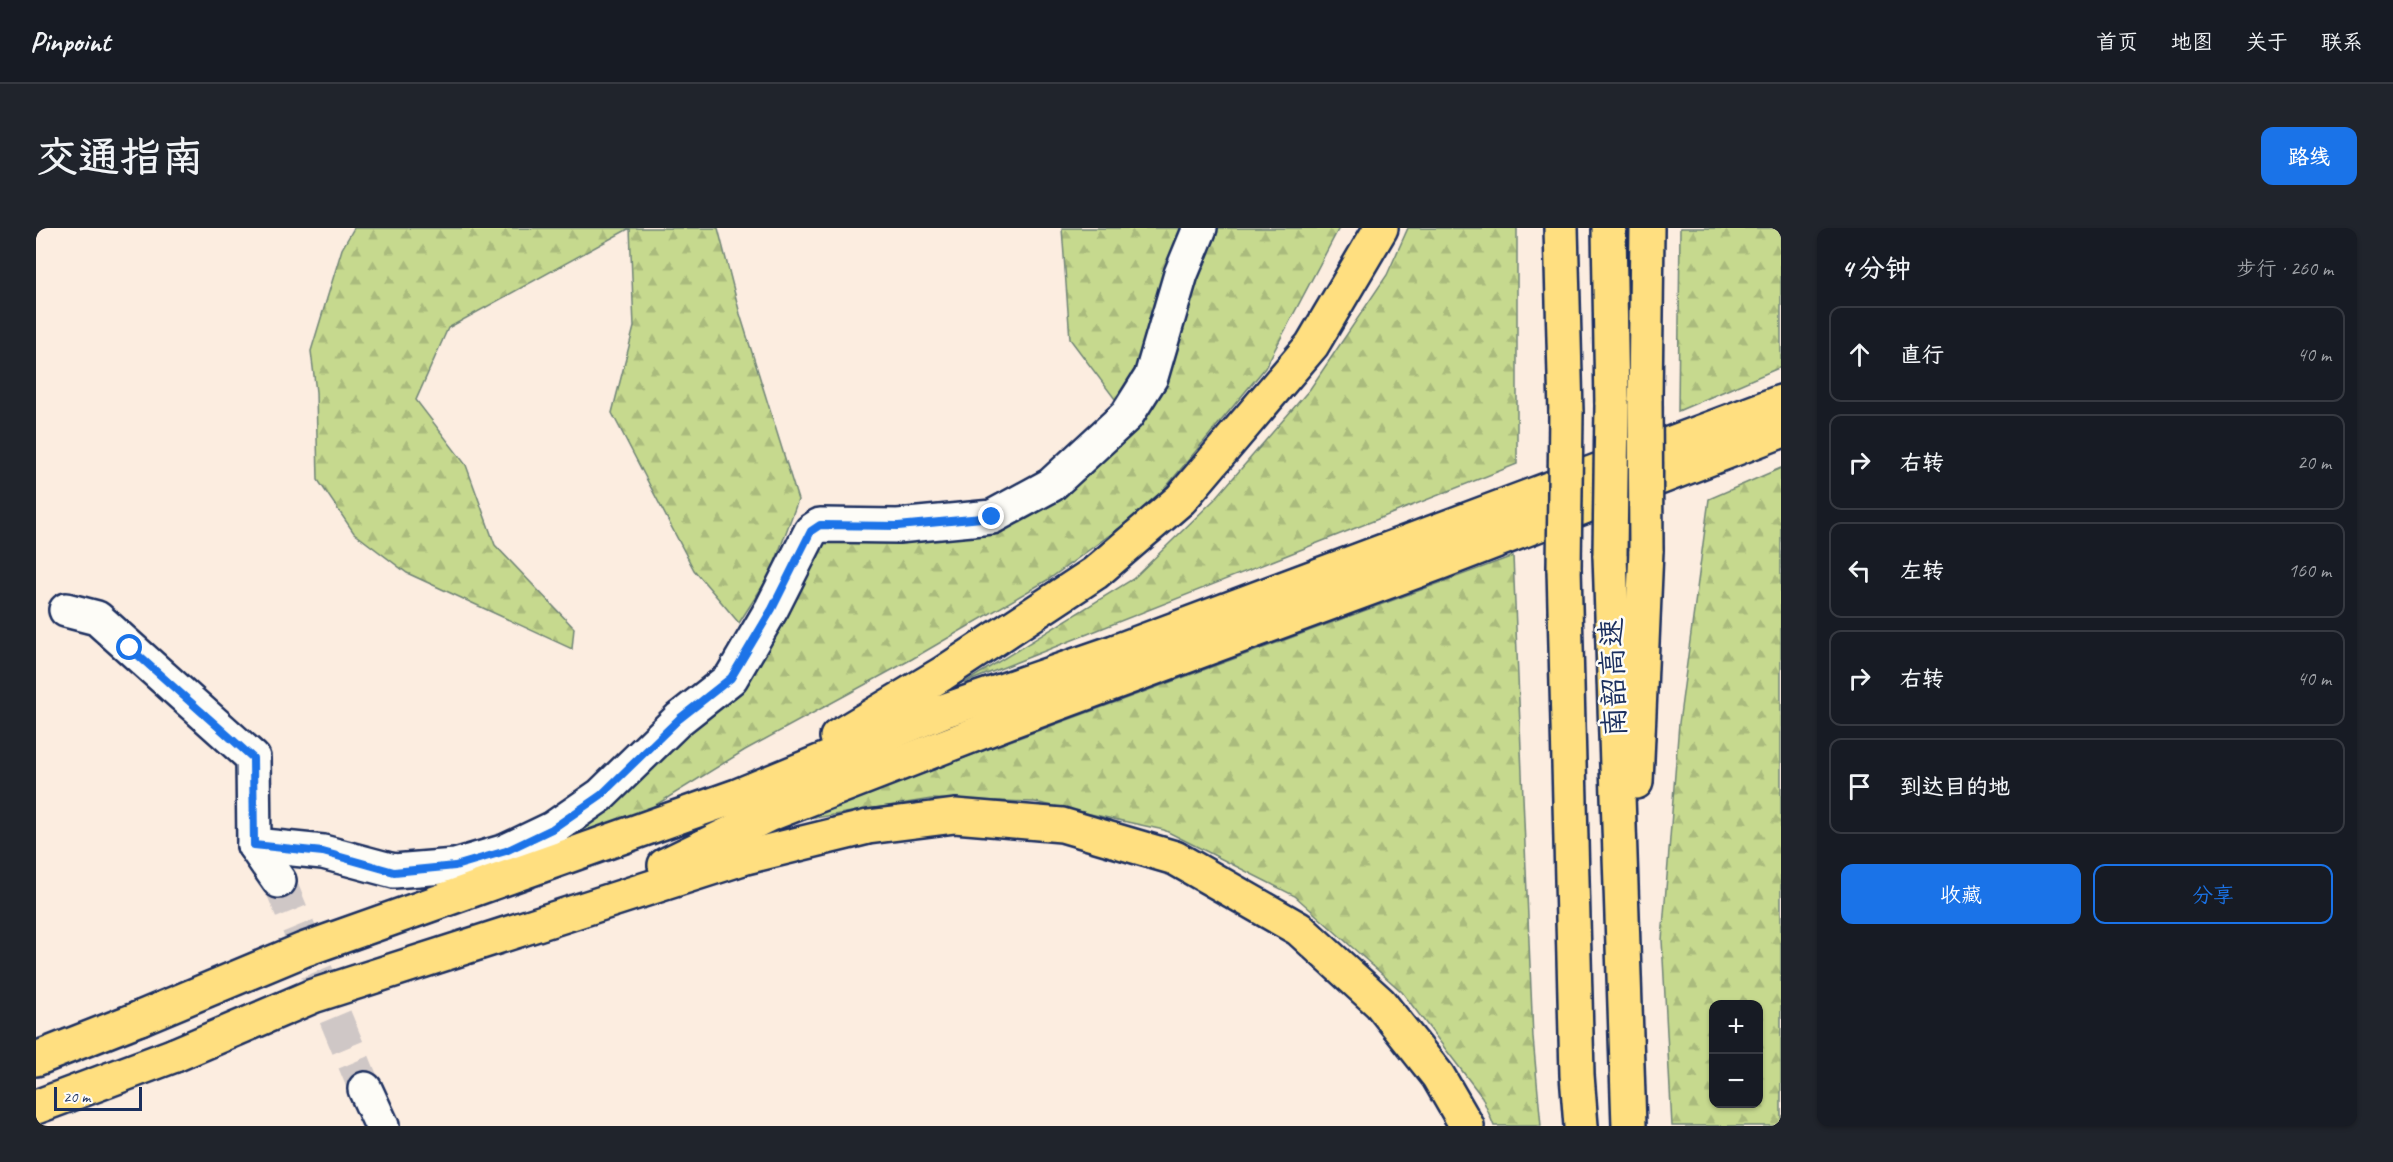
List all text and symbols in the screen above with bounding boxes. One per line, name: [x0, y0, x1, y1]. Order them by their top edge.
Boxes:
text: Pinpoint: [30, 24, 110, 59]
text: 首页: [2096, 29, 2138, 55]
text: 地图: [2171, 29, 2213, 55]
text: 关于: [2246, 29, 2288, 55]
text: 联系: [2321, 29, 2363, 55]
button: 路线: [2261, 127, 2357, 185]
text: 交通指南: [36, 131, 204, 184]
text: 4 分钟: [1841, 252, 1911, 285]
text: 步行 · 260 m: [2237, 256, 2333, 281]
icon: ahead: [1843, 338, 1876, 371]
text: 直行: [1900, 341, 1944, 369]
text: 40 m: [2297, 342, 2331, 367]
icon: right: [1843, 446, 1876, 479]
text: 右转: [1900, 449, 1944, 477]
text: 20 m: [2297, 450, 2331, 475]
route end: [978, 503, 1004, 529]
icon: left: [1843, 554, 1876, 587]
text: 左转: [1900, 557, 1944, 585]
text: 160 m: [2288, 558, 2331, 583]
street label: 南韶高速: [1592, 616, 1634, 738]
route start: [116, 634, 142, 660]
icon: right: [1843, 662, 1876, 695]
text: 右转: [1900, 665, 1944, 693]
text: 40 m: [2297, 666, 2331, 691]
icon: arrive: [1843, 770, 1876, 803]
text: 到达目的地: [1900, 773, 2010, 801]
button: 收藏: [1841, 864, 2081, 924]
button: 分享: [2093, 864, 2333, 924]
map controls: [1709, 1000, 1763, 1108]
button: +: [1709, 1000, 1763, 1054]
button: −: [1709, 1054, 1763, 1108]
scale bar: [54, 1084, 142, 1112]
text: 20 m: [63, 1087, 90, 1107]

